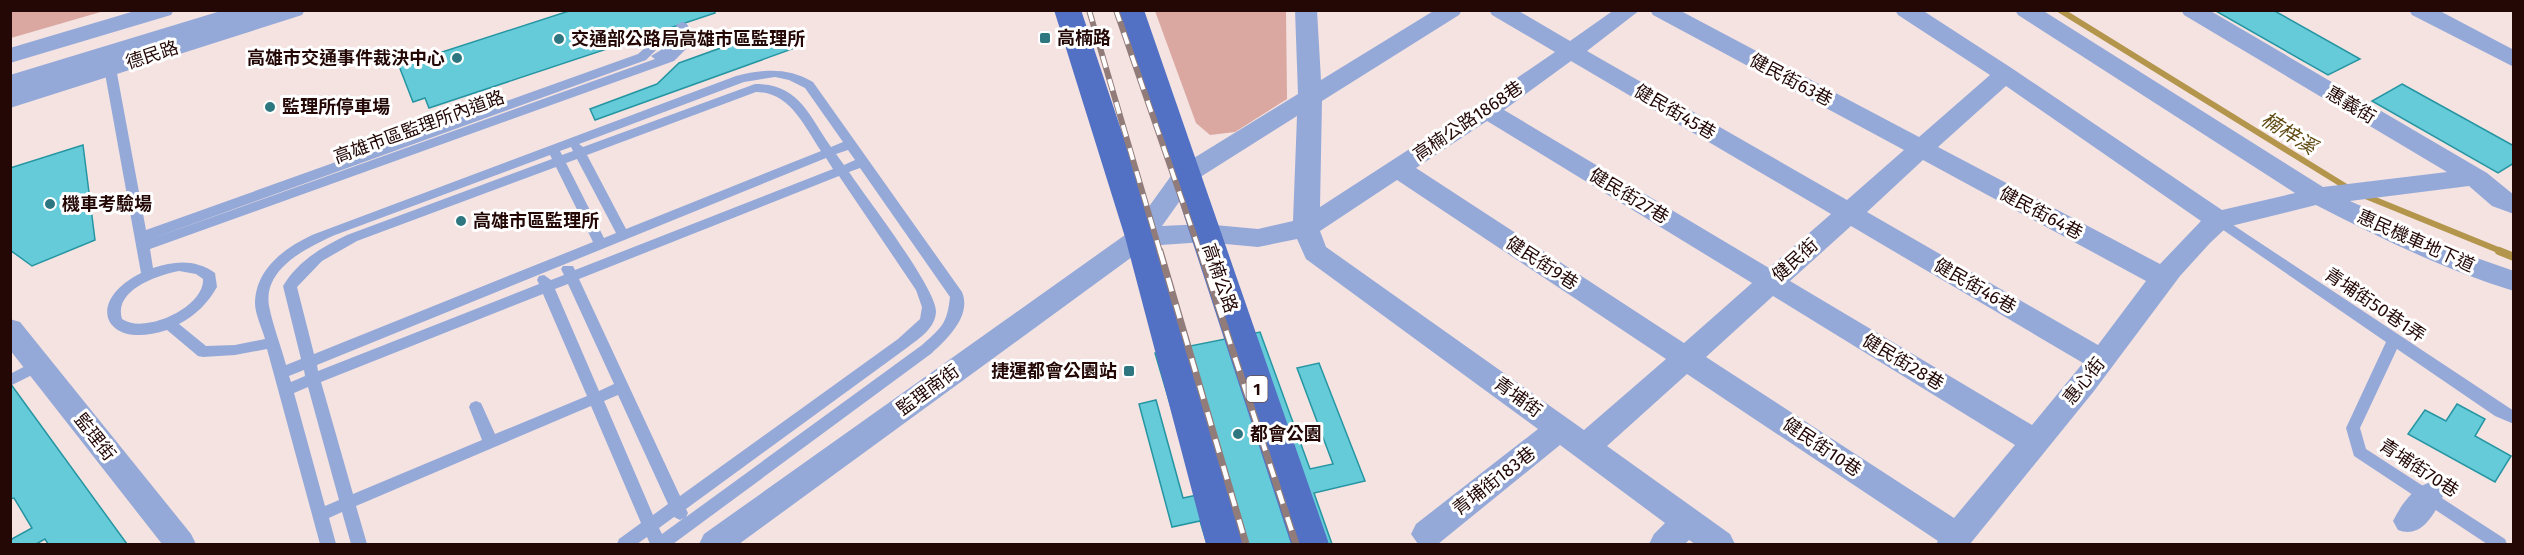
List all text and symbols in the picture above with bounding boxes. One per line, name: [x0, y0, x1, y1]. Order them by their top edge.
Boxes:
place label: 高楠路: [1057, 27, 1111, 49]
place label: 交通部公路局高雄市區監理所: [571, 28, 805, 50]
marker: 高楠路: [1038, 31, 1052, 45]
marker: 交通部公路局高雄市區監理所: [552, 32, 566, 46]
street label: 德民路: [123, 36, 181, 74]
place label: 高雄市交通事件裁決中心: [247, 47, 445, 69]
street label: 健民街63巷: [1746, 49, 1836, 111]
marker: 高雄市交通事件裁決中心: [450, 51, 464, 65]
street label: 高楠公路1868巷: [1409, 76, 1527, 166]
street label: 健民街45巷: [1630, 80, 1720, 144]
street label: 惠義街: [2322, 82, 2380, 128]
street label: 高雄市區監理所內道路: [331, 86, 507, 168]
place label: 監理所停車場: [282, 96, 390, 118]
marker: 監理所停車場: [263, 100, 277, 114]
water label: 楠梓溪: [2257, 107, 2323, 161]
street label: 健民街27巷: [1585, 164, 1673, 228]
street label: 健民街64巷: [1996, 182, 2086, 244]
place label: 機車考驗場: [62, 193, 152, 215]
marker: 機車考驗場: [43, 197, 57, 211]
street label: 惠民機車地下道: [2354, 205, 2478, 277]
place label: 高雄市區監理所: [473, 210, 599, 232]
marker: 高雄市區監理所: [454, 214, 468, 228]
street label: 健民街9巷: [1502, 232, 1582, 294]
street label: 健民街: [1768, 234, 1822, 286]
street label: 高楠公路: [1198, 240, 1242, 316]
street label: 健民街46巷: [1930, 254, 2020, 318]
street label: 青埔街50巷1弄: [2320, 263, 2430, 347]
street label: 健民街28巷: [1858, 329, 1948, 395]
street label: 惠心街: [2058, 353, 2110, 409]
street label: 監理南街: [892, 360, 964, 420]
place label: 捷運都會公園站: [991, 360, 1117, 382]
marker: 捷運都會公園站: [1122, 364, 1136, 378]
street label: 青埔街: [1490, 372, 1546, 422]
road number: 1: [1246, 376, 1268, 402]
street label: 監理街: [70, 409, 120, 465]
street label: 健民街10巷: [1779, 413, 1865, 481]
place label: 都會公園: [1250, 423, 1322, 445]
marker: 都會公園: [1231, 427, 1245, 441]
street label: 青埔街70巷: [2375, 434, 2463, 502]
street label: 青埔街183巷: [1448, 442, 1540, 520]

